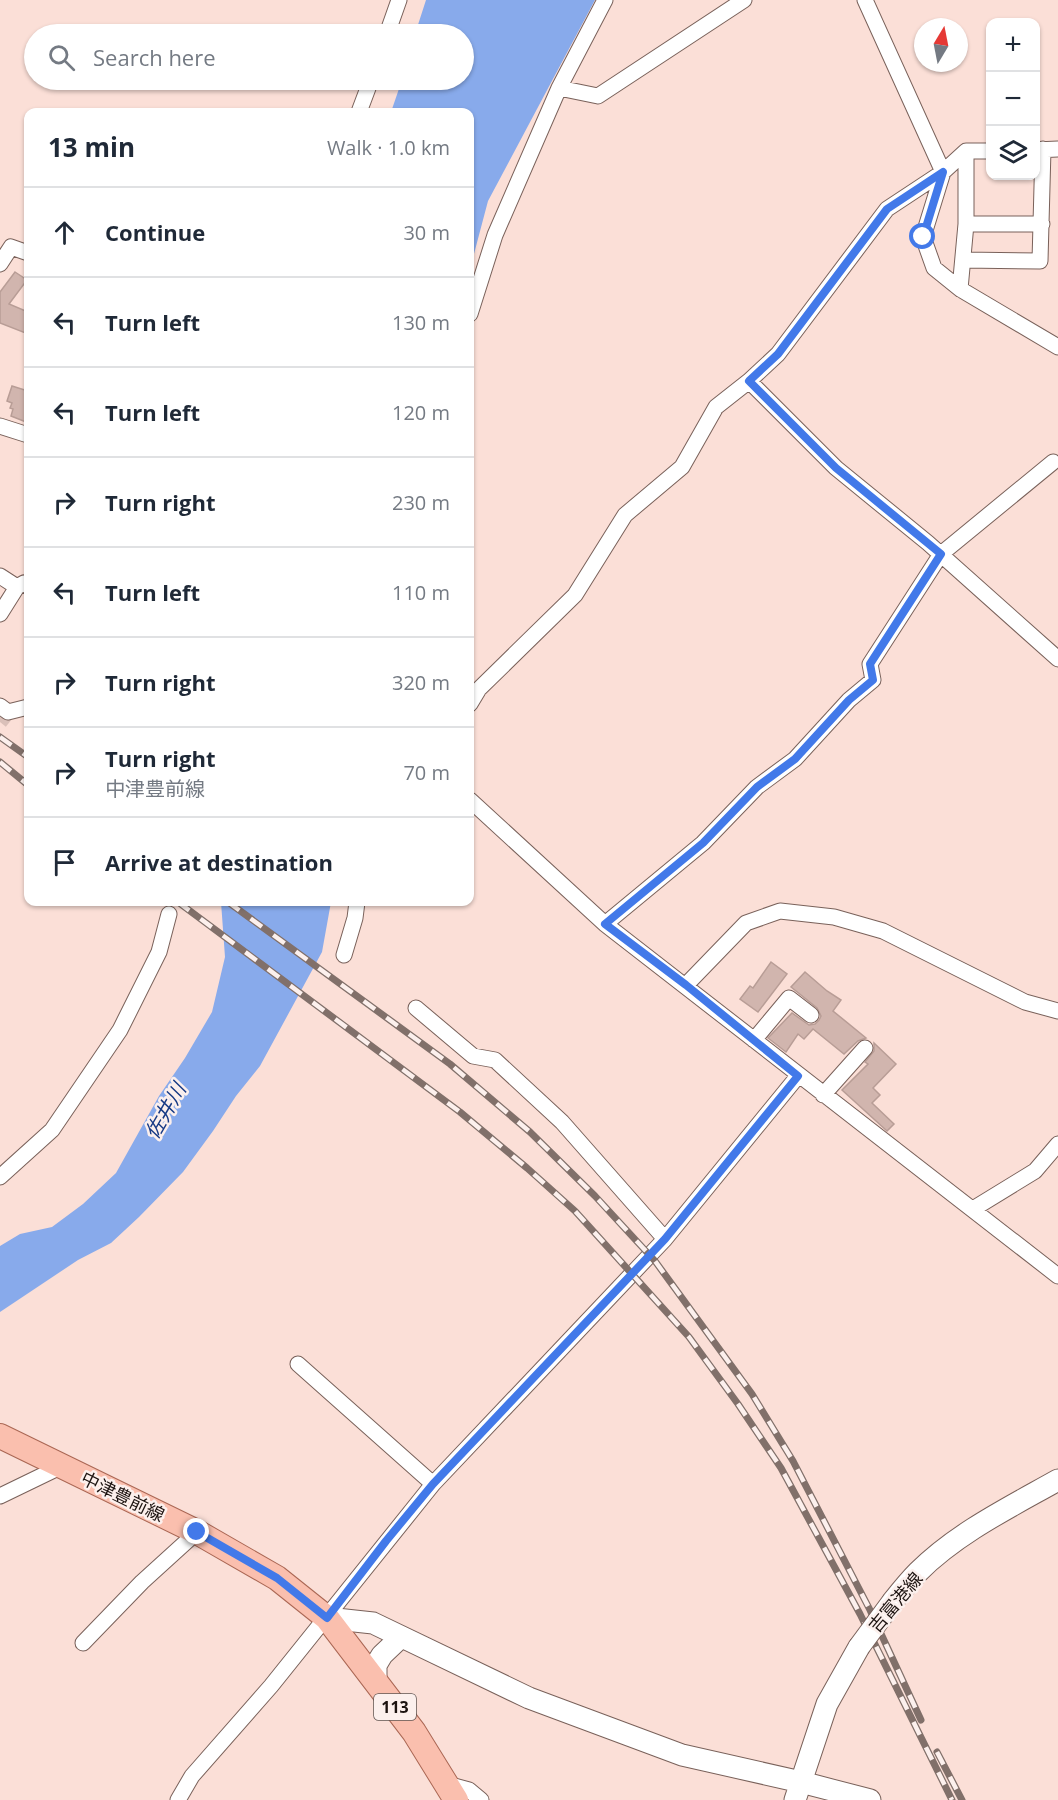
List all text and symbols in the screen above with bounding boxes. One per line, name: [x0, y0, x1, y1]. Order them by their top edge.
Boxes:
north arrow: [914, 18, 968, 72]
map controls: [986, 18, 1040, 180]
button: +: [986, 18, 1040, 72]
search box: [24, 24, 474, 90]
icon: search: [45, 41, 78, 74]
text: Search here: [93, 42, 216, 72]
button: −: [986, 72, 1040, 126]
button: layers: [986, 126, 1040, 180]
text: 13 min: [48, 129, 135, 165]
text: Walk · 1.0 km: [327, 134, 450, 161]
icon: ahead: [48, 216, 81, 249]
text: Continue: [105, 217, 205, 247]
text: 30 m: [403, 219, 450, 246]
route start: [909, 223, 935, 249]
icon: left: [48, 306, 81, 339]
text: Turn left: [105, 307, 200, 337]
text: 130 m: [392, 309, 450, 336]
icon: left: [48, 396, 81, 429]
text: Turn left: [105, 397, 200, 427]
text: 120 m: [392, 399, 450, 426]
icon: right: [48, 486, 81, 519]
text: Turn right: [105, 487, 216, 517]
text: 230 m: [392, 489, 450, 516]
icon: left: [48, 576, 81, 609]
text: Turn left: [105, 577, 200, 607]
text: 110 m: [392, 579, 450, 606]
icon: right: [48, 666, 81, 699]
text: Turn right: [105, 667, 216, 697]
text: 320 m: [392, 669, 450, 696]
text: Turn right: [105, 743, 216, 773]
icon: right: [48, 756, 81, 789]
text: 70 m: [403, 759, 450, 786]
text: 中津豊前線: [105, 775, 205, 802]
icon: arrive: [48, 846, 81, 879]
text: Arrive at destination: [105, 847, 333, 877]
water label: 佐井川: [138, 1077, 193, 1144]
street label: 中津豊前線: [77, 1465, 169, 1527]
route end: [183, 1518, 209, 1544]
street label: 吉富港線: [863, 1567, 927, 1637]
road number: 113: [374, 1694, 416, 1720]

